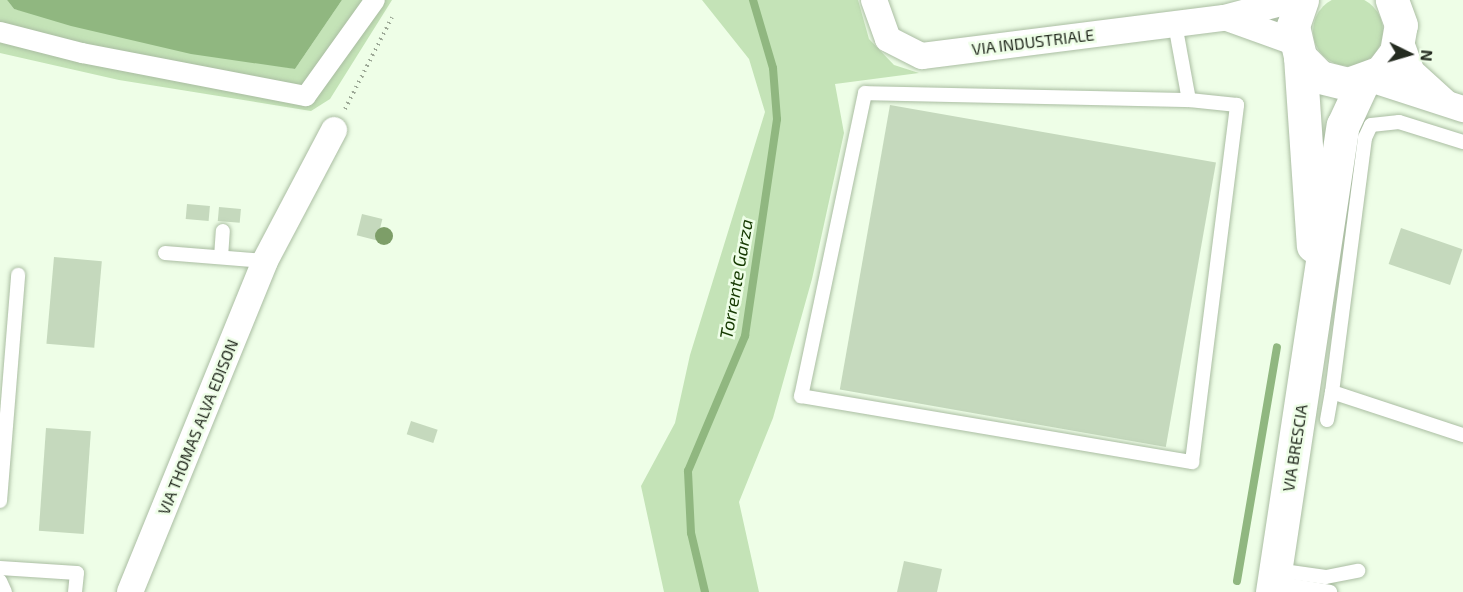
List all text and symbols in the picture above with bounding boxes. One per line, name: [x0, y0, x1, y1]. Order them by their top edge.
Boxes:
north arrow: [1379, 24, 1439, 84]
street label: VIA INDUSTRIALE: [970, 25, 1096, 59]
text: N: [1417, 49, 1437, 62]
water label: Torrente Garza: [715, 217, 757, 341]
street label: VIA THOMAS ALVA EDISON: [154, 336, 242, 518]
street label: VIA BRESCIA: [1279, 403, 1311, 493]

